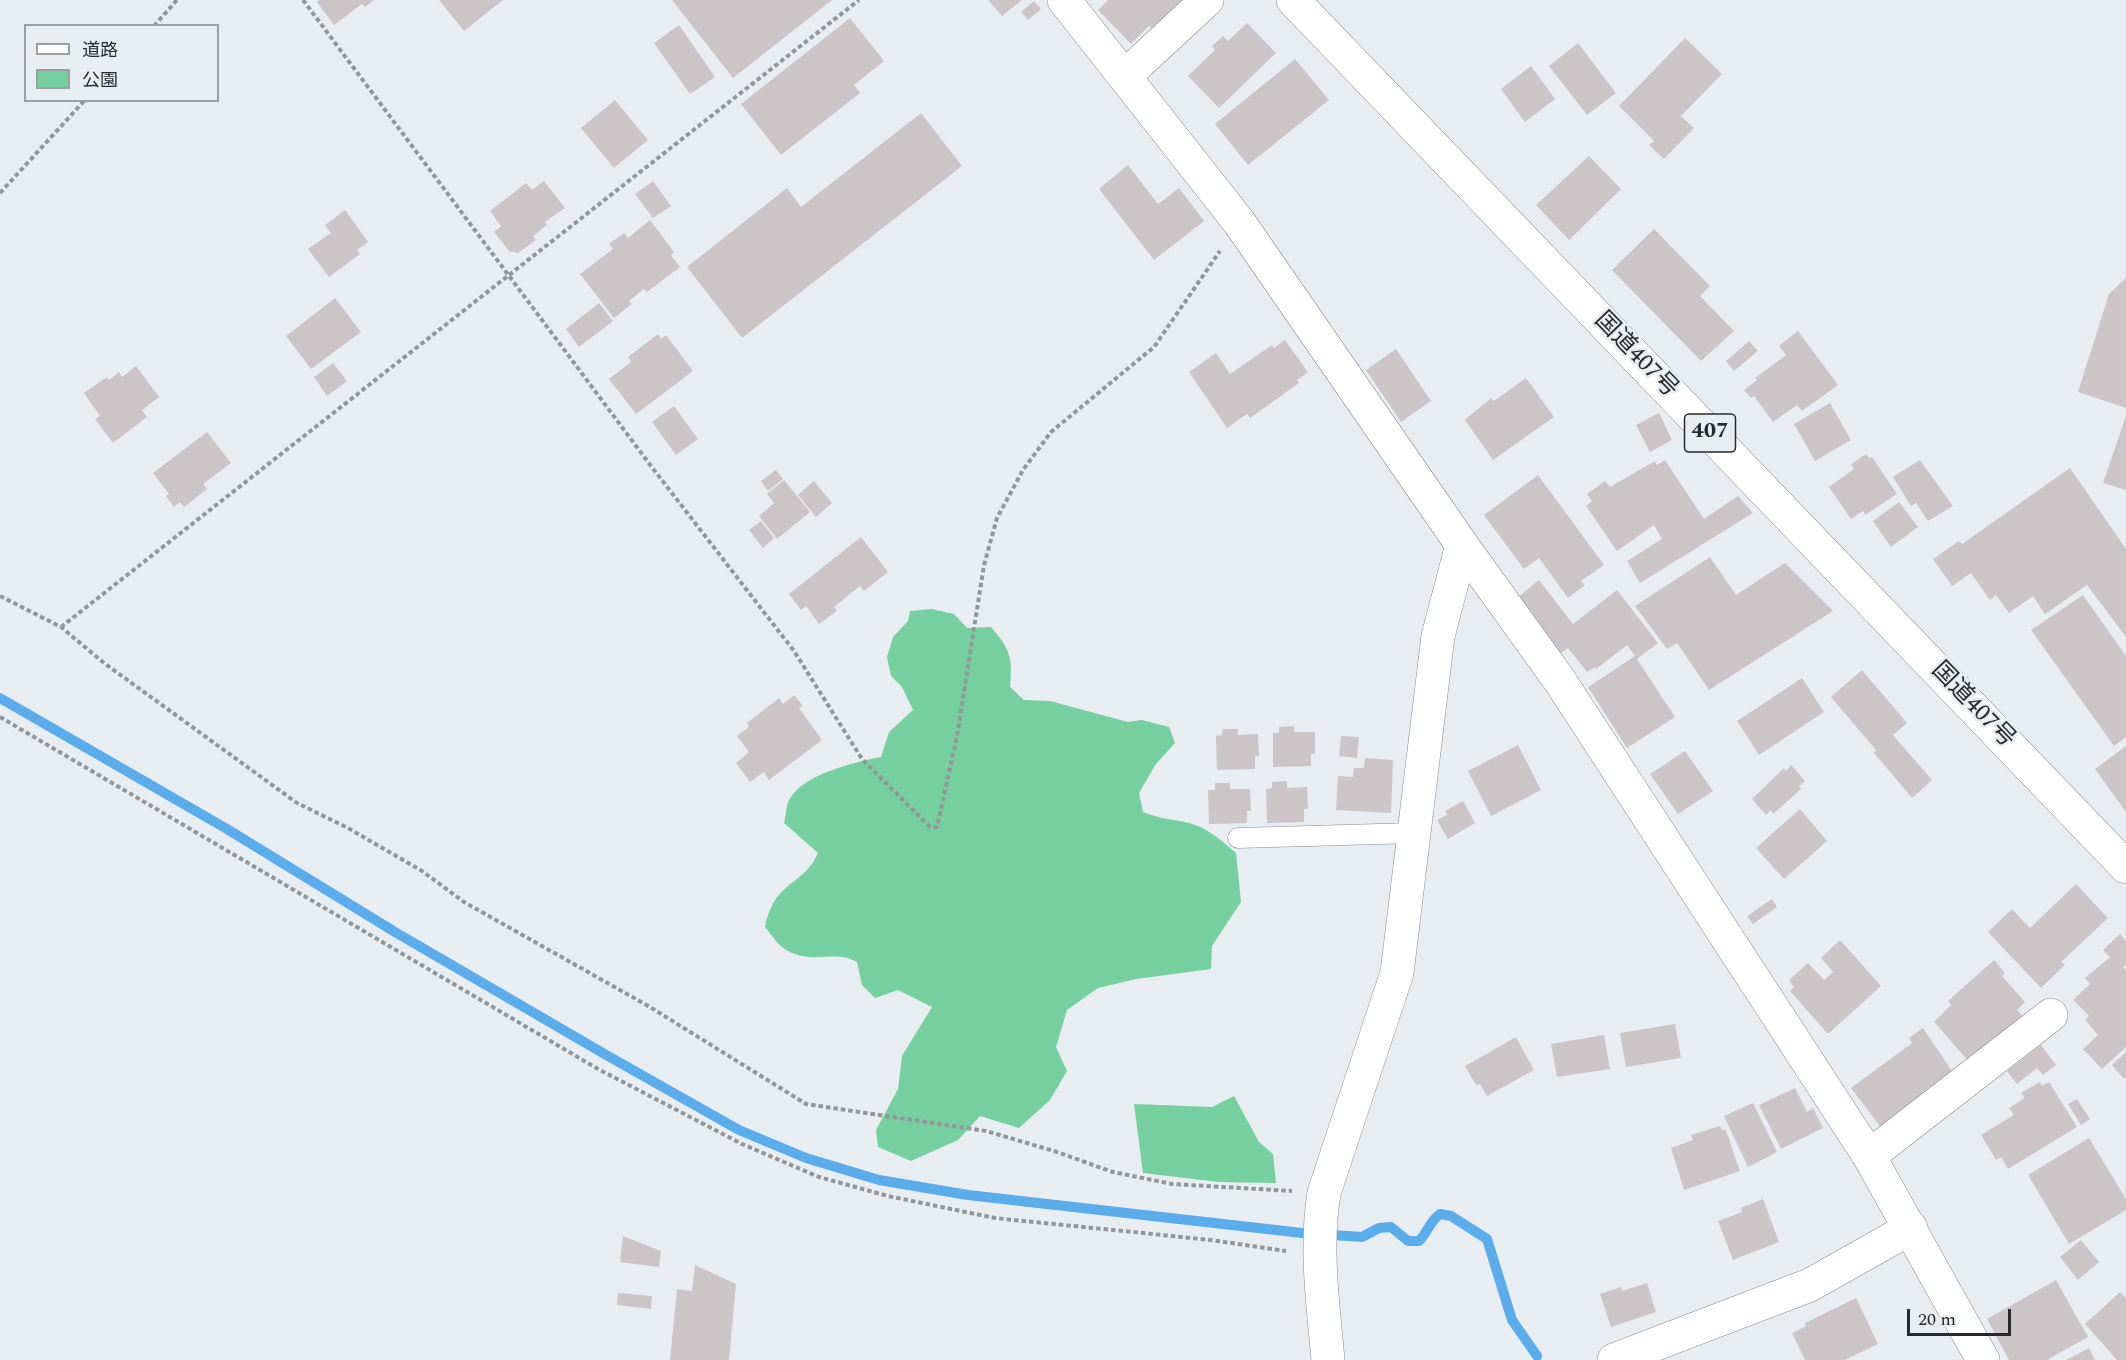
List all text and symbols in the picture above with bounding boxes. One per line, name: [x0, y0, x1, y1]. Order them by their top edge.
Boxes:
legend: [24, 24, 219, 102]
text: 道路: [82, 37, 118, 64]
text: 公園: [82, 67, 118, 94]
street label: 国道407号: [1587, 307, 1683, 405]
road number: 407: [1684, 414, 1736, 452]
street label: 国道407号: [1924, 657, 2020, 755]
scale bar: [1910, 1297, 2014, 1335]
text: 20 m: [1918, 1306, 1956, 1333]

